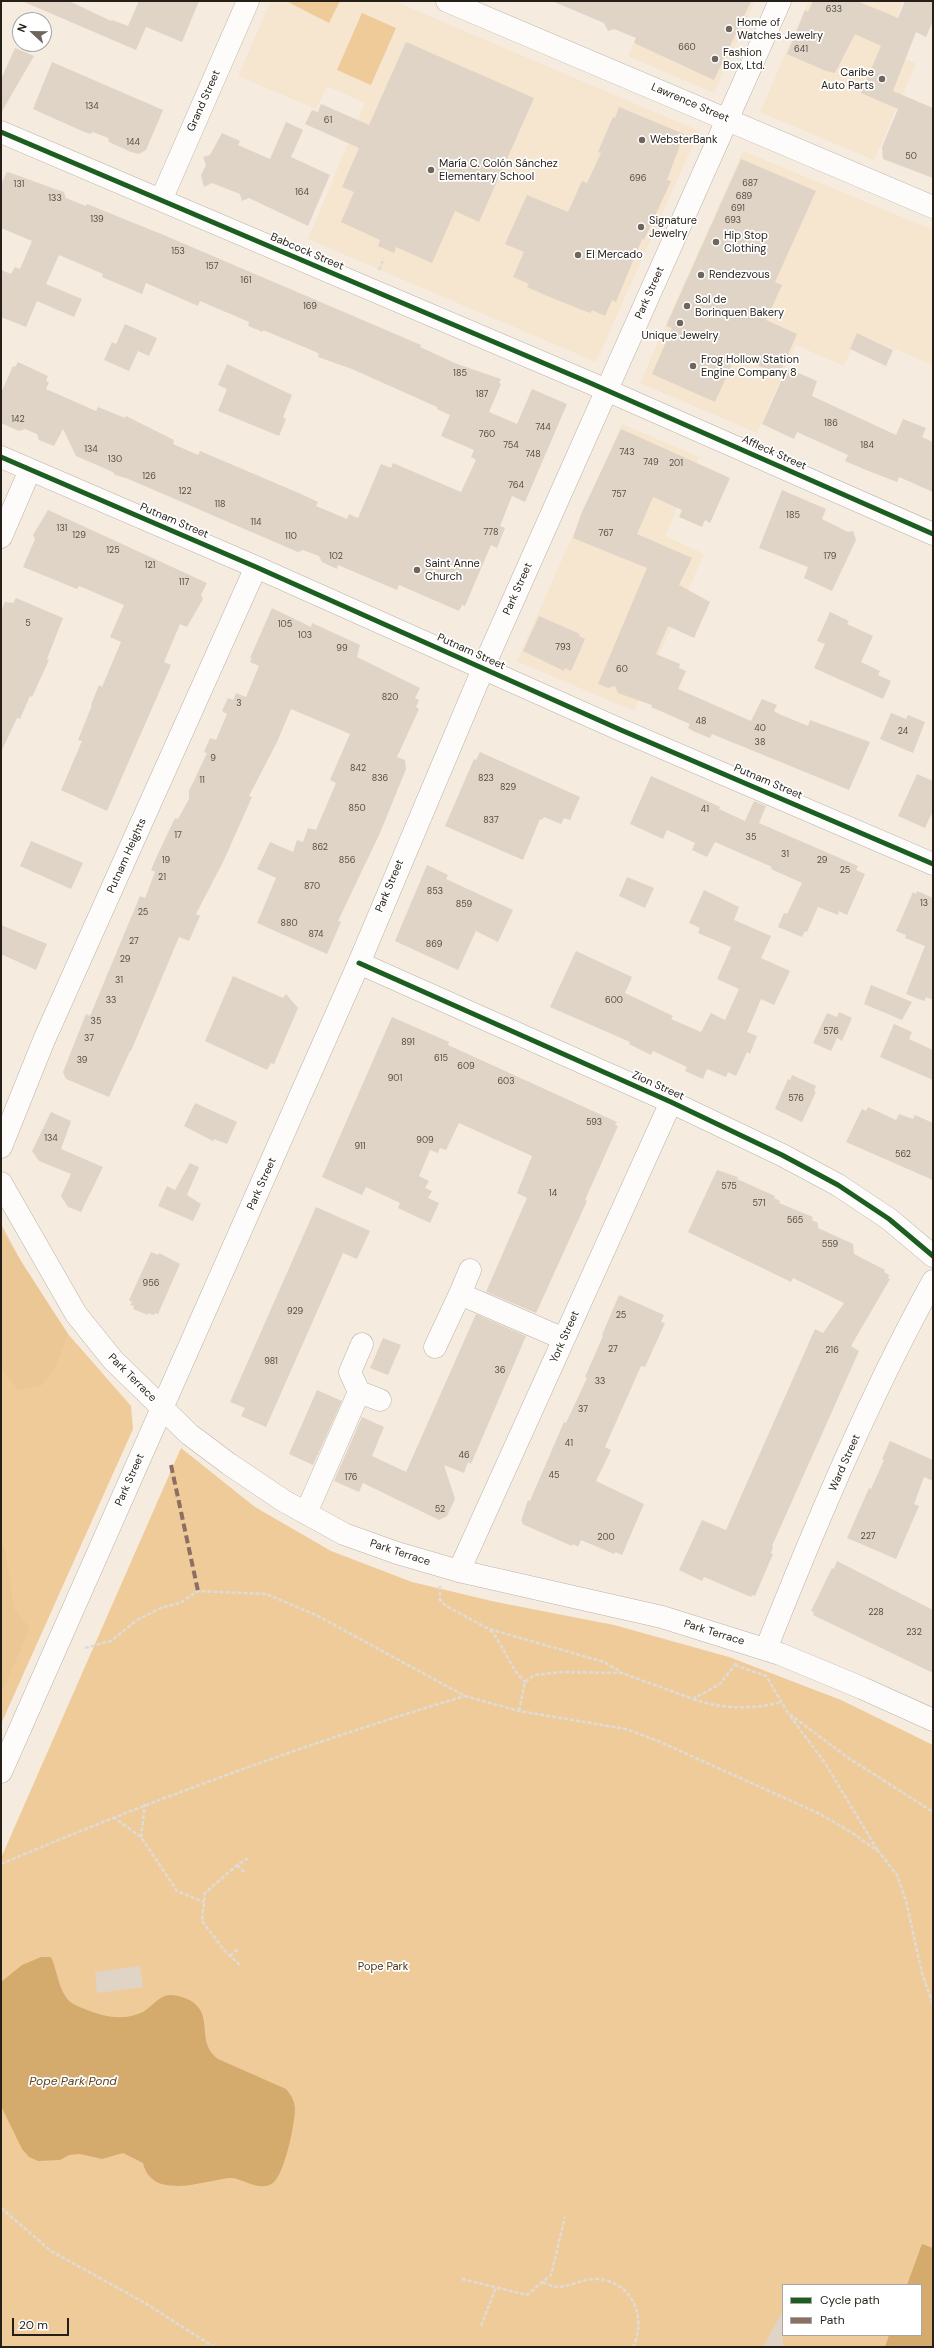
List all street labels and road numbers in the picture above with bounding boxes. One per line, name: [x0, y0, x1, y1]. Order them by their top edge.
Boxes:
street label: Grand Street: [185, 68, 223, 134]
street label: Lawrence Street: [649, 81, 731, 125]
street label: Babcock Street: [268, 231, 346, 273]
street label: Park Street: [633, 265, 667, 321]
street label: Affleck Street: [740, 433, 808, 473]
street label: Putnam Street: [138, 501, 210, 541]
street label: Park Street: [501, 561, 535, 617]
street label: Putnam Street: [435, 631, 507, 673]
street label: Putnam Street: [732, 762, 804, 802]
street label: Putnam Heights: [105, 816, 149, 896]
street label: Park Street: [373, 858, 407, 914]
street label: Zion Street: [630, 1069, 686, 1103]
street label: Park Street: [245, 1156, 279, 1212]
street label: York Street: [548, 1309, 582, 1365]
street label: Park Terrace: [105, 1351, 159, 1405]
street label: Ward Street: [827, 1432, 863, 1494]
street label: Park Street: [113, 1452, 147, 1508]
street label: Park Terrace: [368, 1537, 432, 1569]
street label: Park Terrace: [682, 1618, 746, 1648]

